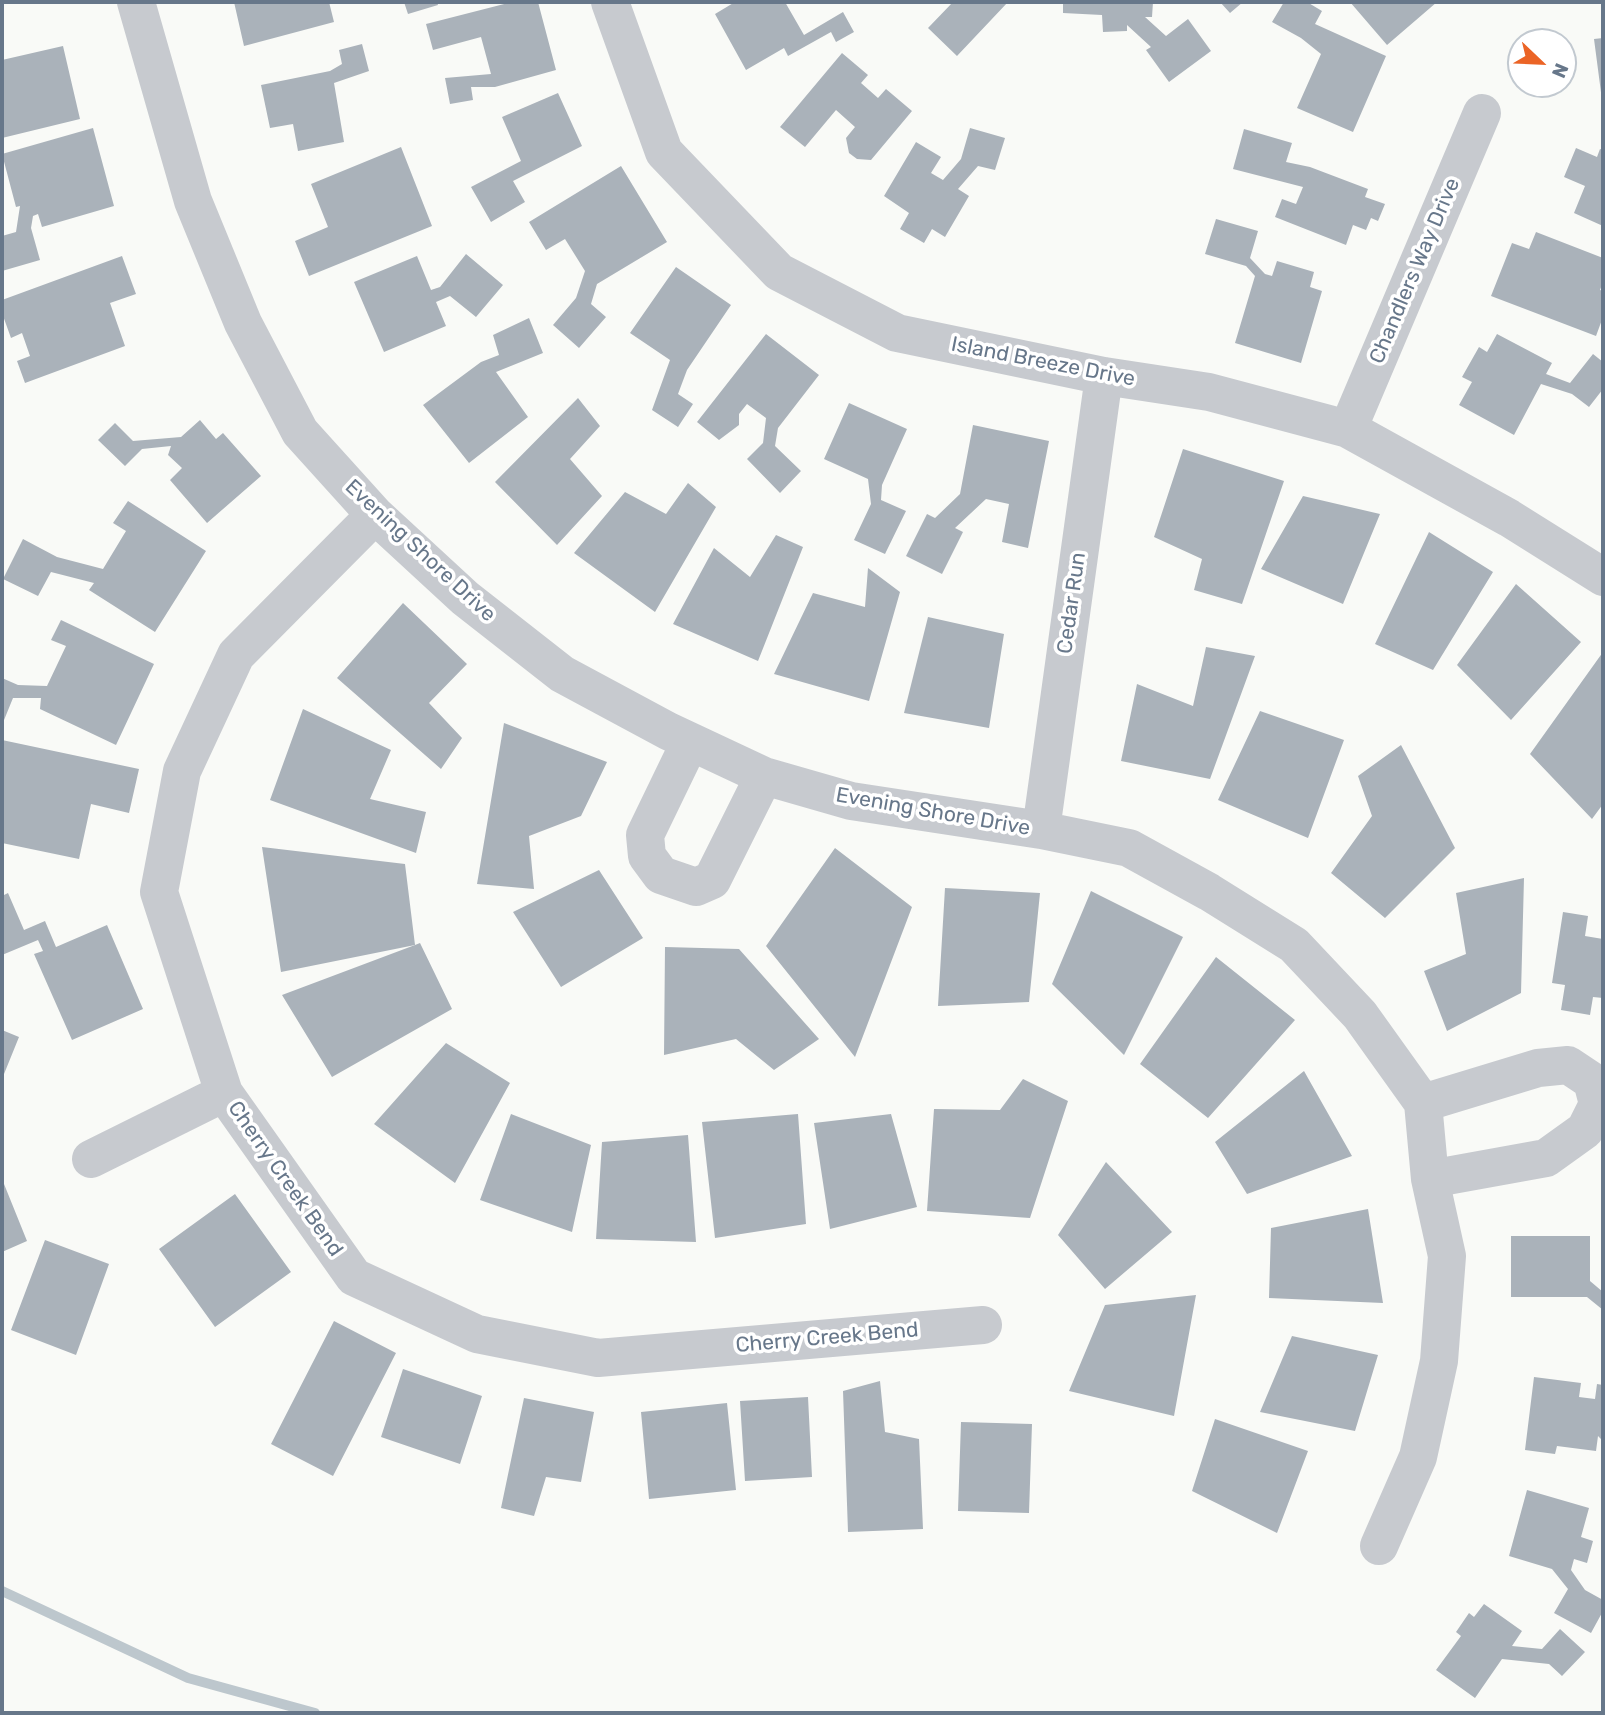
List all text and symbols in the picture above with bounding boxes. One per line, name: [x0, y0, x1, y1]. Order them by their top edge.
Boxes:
north arrow: [1507, 28, 1577, 98]
text: N: [1547, 60, 1573, 81]
street label: Chandlers Way Drive: [1364, 174, 1466, 368]
street label: Island Breeze Drive: [949, 332, 1137, 392]
street label: Evening Shore Drive: [339, 475, 501, 627]
street label: Cedar Run: [1052, 551, 1092, 655]
street label: Evening Shore Drive: [834, 783, 1032, 841]
street label: Cherry Creek Bend: [222, 1097, 348, 1261]
street label: Cherry Creek Bend: [734, 1317, 920, 1359]

